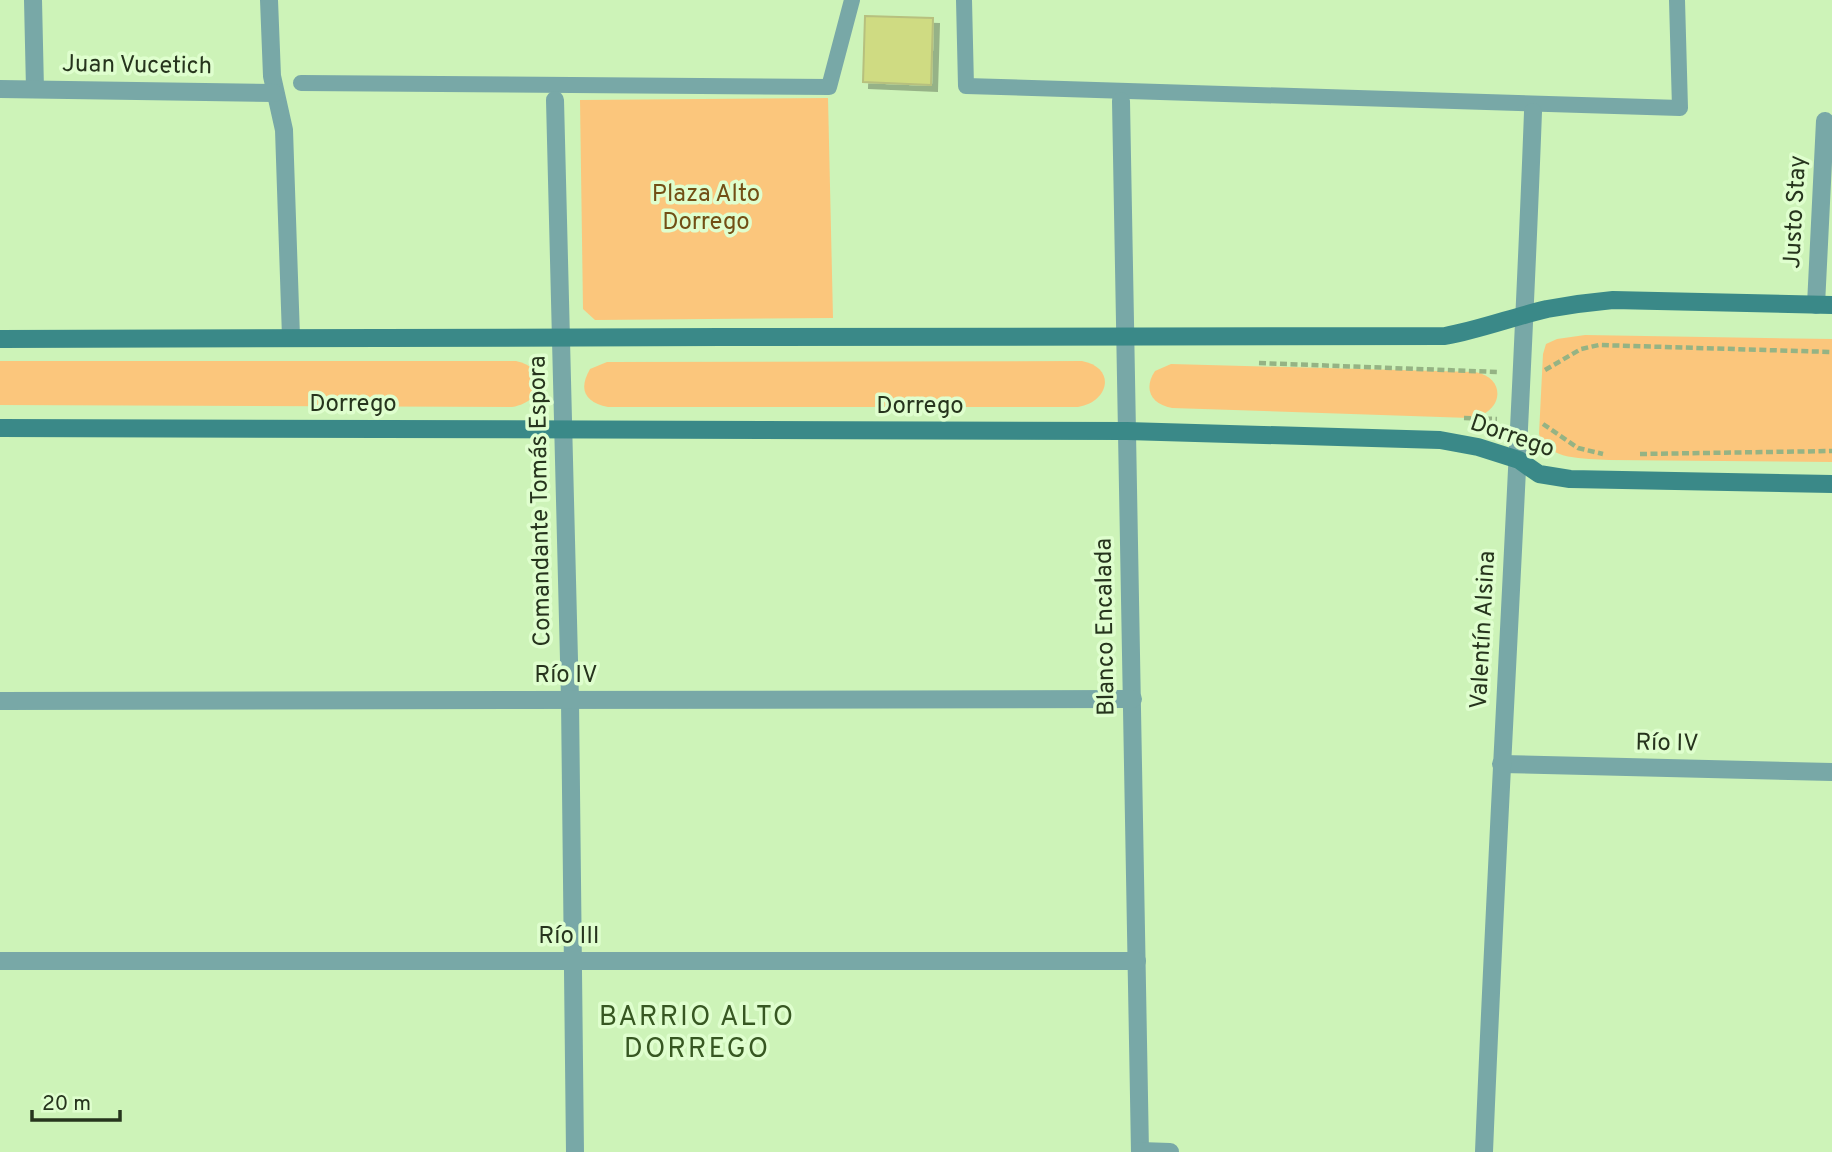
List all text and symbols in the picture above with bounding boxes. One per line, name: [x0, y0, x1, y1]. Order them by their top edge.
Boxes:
street label: Juan Vucetich: [62, 50, 212, 82]
street label: Justo Stay: [1778, 154, 1814, 270]
park label: Plaza Alto Dorrego: [652, 180, 760, 238]
street label: Comandante Tomás Espora: [523, 355, 559, 647]
street label: Dorrego: [309, 390, 397, 420]
street label: Dorrego: [876, 392, 964, 422]
street label: Dorrego: [1466, 409, 1558, 465]
street label: Blanco Encalada: [1089, 538, 1123, 716]
street label: Valentín Alsina: [1465, 550, 1503, 710]
street label: Río IV: [534, 661, 598, 691]
street label: Río IV: [1635, 728, 1699, 760]
street label: Río III: [538, 922, 600, 952]
district label: BARRIO ALTO DORREGO: [599, 1000, 795, 1068]
scale bar: [32, 1078, 119, 1122]
text: 20 m: [42, 1091, 91, 1118]

